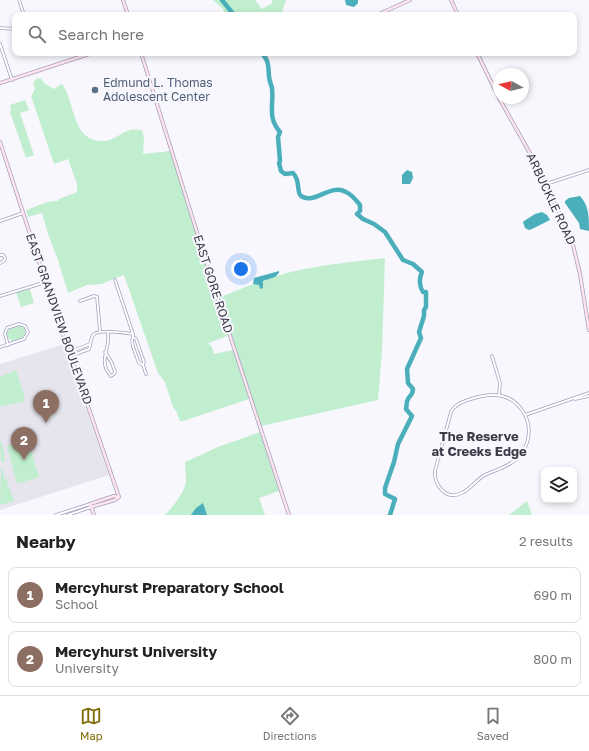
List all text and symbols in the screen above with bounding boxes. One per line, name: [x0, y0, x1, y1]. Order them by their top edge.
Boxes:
search box: [12, 12, 577, 56]
icon: search: [26, 23, 48, 45]
text: Search here: [58, 25, 144, 43]
north arrow: [493, 68, 529, 104]
place label: Edmund L. Thomas Adolescent Center: [103, 75, 213, 104]
marker: Edmund L. Thomas Adolescent Center: [90, 85, 100, 95]
street label: ARBUCKLE ROAD: [524, 150, 579, 247]
street label: EAST GRANDVIEW BOULEVARD: [23, 231, 96, 407]
street label: EAST GORE ROAD: [191, 233, 236, 335]
your location: [231, 259, 251, 279]
pin: 1: [33, 390, 59, 423]
pin: 2: [11, 427, 37, 460]
district label: The Reserve at Creeks Edge: [431, 428, 527, 459]
map controls: [541, 467, 577, 503]
button: layers: [541, 467, 577, 503]
text: Nearby: [16, 531, 76, 552]
text: 2 results: [519, 533, 573, 549]
text: Mercyhurst Preparatory School: [55, 578, 284, 596]
text: 1: [27, 587, 33, 603]
text: 690 m: [533, 587, 572, 603]
text: School: [55, 596, 98, 612]
text: Mercyhurst University: [55, 642, 217, 660]
text: 2: [26, 651, 34, 667]
text: 800 m: [533, 651, 572, 667]
text: University: [55, 660, 119, 676]
tab: Map: [80, 705, 103, 742]
tab: Directions: [263, 705, 317, 742]
tab: Saved: [477, 705, 509, 742]

